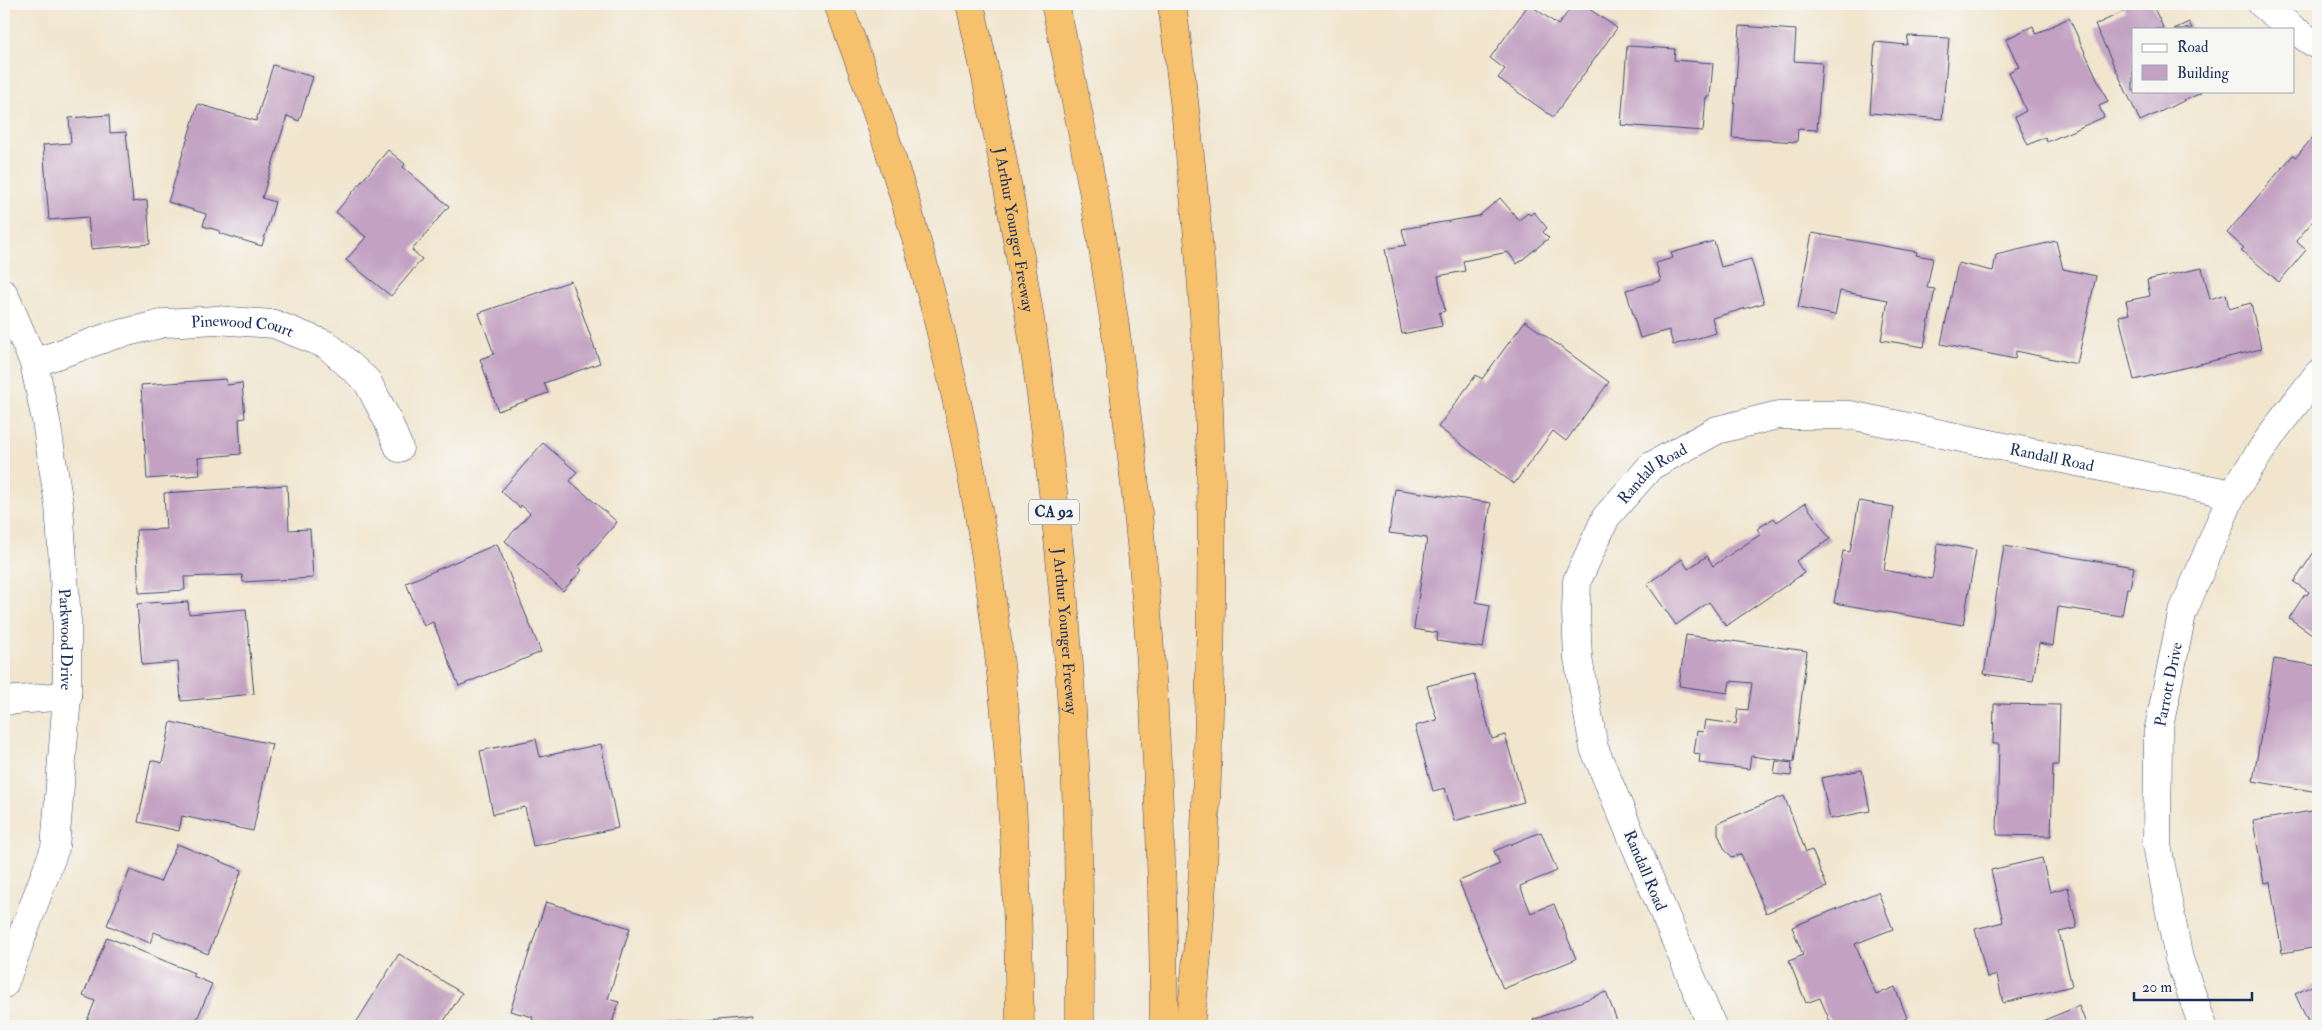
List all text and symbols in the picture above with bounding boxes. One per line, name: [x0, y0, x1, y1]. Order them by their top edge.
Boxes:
legend: [2132, 28, 2294, 92]
text: Road: [2177, 38, 2209, 57]
text: Building: [2177, 64, 2229, 83]
street label: J Arthur Younger Freeway: [988, 145, 1038, 314]
street label: Pinewood Court: [190, 311, 296, 342]
street label: Randall Road: [1613, 439, 1691, 508]
street label: Randall Road: [2008, 439, 2096, 476]
road number: CA 92: [1029, 500, 1079, 524]
street label: J Arthur Younger Freeway: [1047, 546, 1081, 716]
street label: Parkwood Drive: [54, 588, 76, 691]
street label: Parrott Drive: [2150, 640, 2187, 728]
street label: Randall Road: [1619, 827, 1671, 914]
scale bar: [2134, 970, 2252, 1002]
text: 20 m: [2142, 978, 2172, 997]

